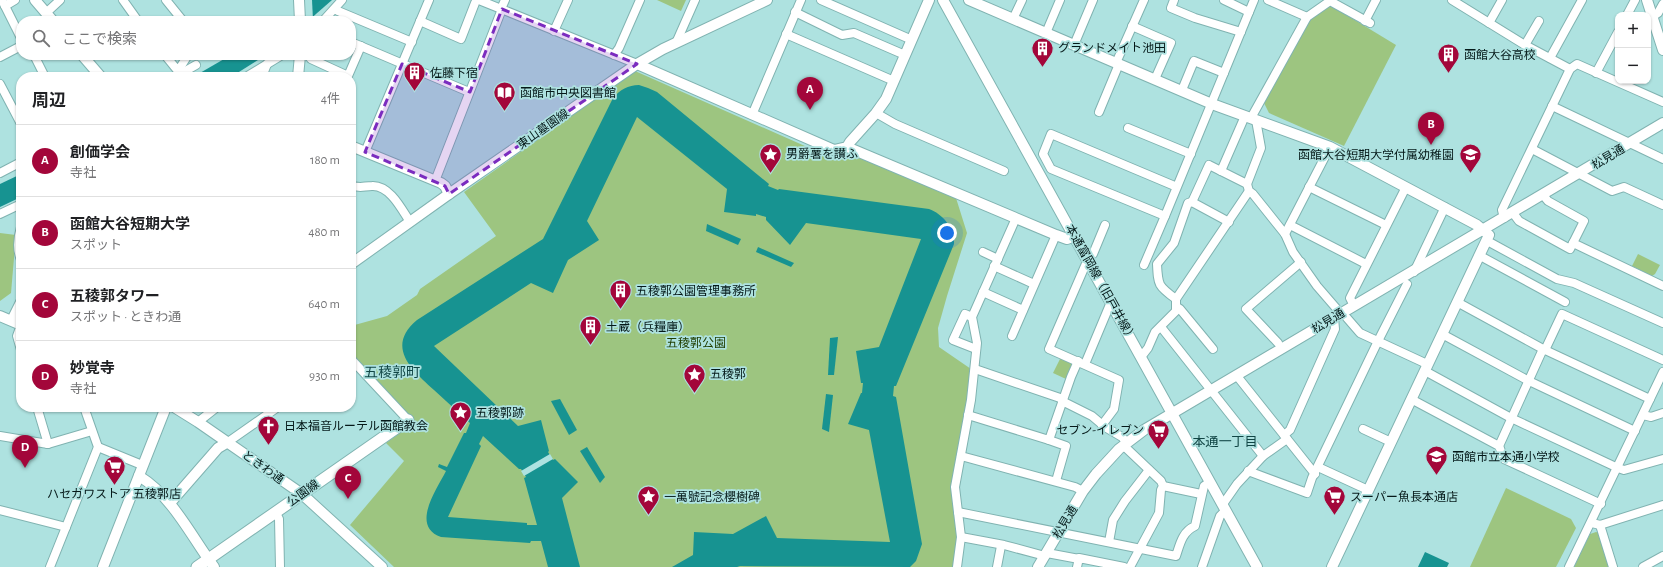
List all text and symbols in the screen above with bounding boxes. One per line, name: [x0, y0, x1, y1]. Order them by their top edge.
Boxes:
map controls: [1615, 12, 1651, 84]
button: +: [1615, 12, 1651, 48]
search box: [16, 16, 356, 60]
icon: search: [30, 27, 52, 49]
text: ここで検索: [62, 32, 137, 47]
building icon: グランドメイト池田: [1029, 35, 1055, 68]
place label: グランドメイト池田: [1058, 41, 1166, 54]
building icon: 函館大谷高校: [1435, 42, 1461, 75]
button: −: [1615, 48, 1651, 84]
place label: 函館大谷高校: [1464, 49, 1536, 61]
building icon: 佐藤下宿: [401, 60, 427, 93]
place label: 佐藤下宿: [430, 66, 478, 79]
pin: A: [797, 77, 823, 110]
library icon: 函館市中央図書館: [491, 80, 517, 113]
place label: 函館市中央図書館: [520, 87, 616, 99]
text: 周辺: [32, 92, 66, 109]
text: 4件: [321, 93, 340, 106]
street label: 東山墓園線: [514, 106, 571, 151]
pin: B: [1418, 112, 1444, 145]
place icon: 男爵薯を讃ふ: [757, 141, 783, 174]
school or university icon: 函館大谷短期大学付属幼稚園: [1457, 142, 1483, 175]
street label: 松見通: [1589, 142, 1627, 171]
text: 創価学会: [70, 145, 130, 160]
place label: 男爵薯を讃ふ: [786, 147, 858, 160]
place label: 函館大谷短期大学付属幼稚園: [1298, 148, 1454, 161]
text: A: [41, 154, 49, 167]
text: 180 m: [310, 154, 340, 167]
text: 寺社: [70, 167, 96, 180]
text: 函館大谷短期大学: [70, 217, 190, 232]
street label: 本通富岡線（旧戸井線）: [1064, 222, 1139, 344]
your location: [937, 223, 957, 243]
text: B: [41, 226, 49, 239]
text: 480 m: [308, 226, 340, 239]
text: スポット: [70, 239, 122, 252]
building icon: 五稜郭公園管理事務所: [608, 278, 634, 311]
place label: 五稜郭公園管理事務所: [636, 284, 756, 297]
text: 五稜郭タワー: [70, 289, 160, 304]
text: C: [42, 298, 48, 311]
text: 640 m: [308, 298, 340, 311]
street label: 松見通: [1309, 306, 1347, 335]
text: スポット · ときわ通: [70, 311, 181, 324]
building icon: 土蔵（兵糧庫）: [577, 314, 603, 347]
place label: 土蔵（兵糧庫）: [606, 320, 690, 333]
park label: 五稜郭公園: [666, 336, 726, 349]
text: 妙覚寺: [70, 361, 115, 376]
place icon: 五稜郭: [681, 361, 707, 394]
district label: 五稜郭町: [364, 365, 420, 380]
place label: 五稜郭: [710, 367, 746, 380]
text: D: [41, 370, 49, 383]
text: 930 m: [309, 370, 340, 383]
text: 寺社: [70, 383, 96, 396]
place icon: 五稜郭跡: [448, 400, 474, 433]
place label: 五稜郭跡: [476, 406, 524, 419]
church icon: 日本福音ルーテル函館教会: [255, 413, 281, 446]
supermarket icon: セブン-イレブン: [1146, 417, 1172, 450]
place label: 日本福音ルーテル函館教会: [284, 420, 428, 432]
place label: セブン-イレブン: [1056, 423, 1144, 436]
pin: D: [12, 435, 38, 468]
district label: 本通一丁目: [1192, 435, 1258, 449]
school or university icon: 函館市立本通小学校: [1424, 444, 1450, 477]
street label: ときわ通: [240, 447, 287, 486]
place label: 函館市立本通小学校: [1452, 450, 1560, 463]
supermarket icon: ハセガワストア 五稜郭店: [101, 454, 127, 487]
pin: C: [335, 466, 361, 499]
street label: 公園線: [284, 477, 321, 508]
place icon: 一萬號記念櫻樹碑: [636, 484, 662, 517]
supermarket icon: スーパー魚長本通店: [1321, 484, 1347, 517]
place label: ハセガワストア 五稜郭店: [47, 487, 181, 500]
place label: 一萬號記念櫻樹碑: [664, 490, 760, 503]
place label: スーパー魚長本通店: [1350, 490, 1458, 503]
street label: 松見通: [1050, 503, 1079, 541]

